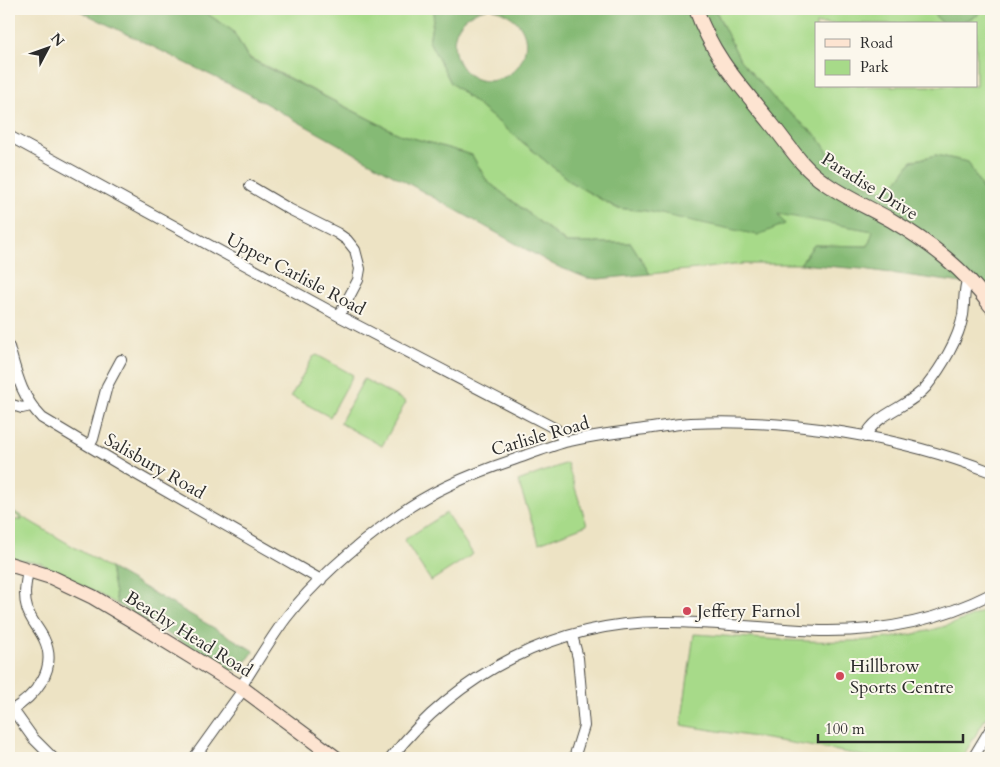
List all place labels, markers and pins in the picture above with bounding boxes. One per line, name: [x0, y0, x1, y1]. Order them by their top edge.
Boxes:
place label: Jeffery Farnol: [694, 599, 801, 624]
marker: Jeffery Farnol: [681, 605, 693, 617]
place label: Hillbrow Sports Centre: [850, 654, 954, 700]
marker: Hillbrow Sports Centre: [834, 670, 846, 682]

